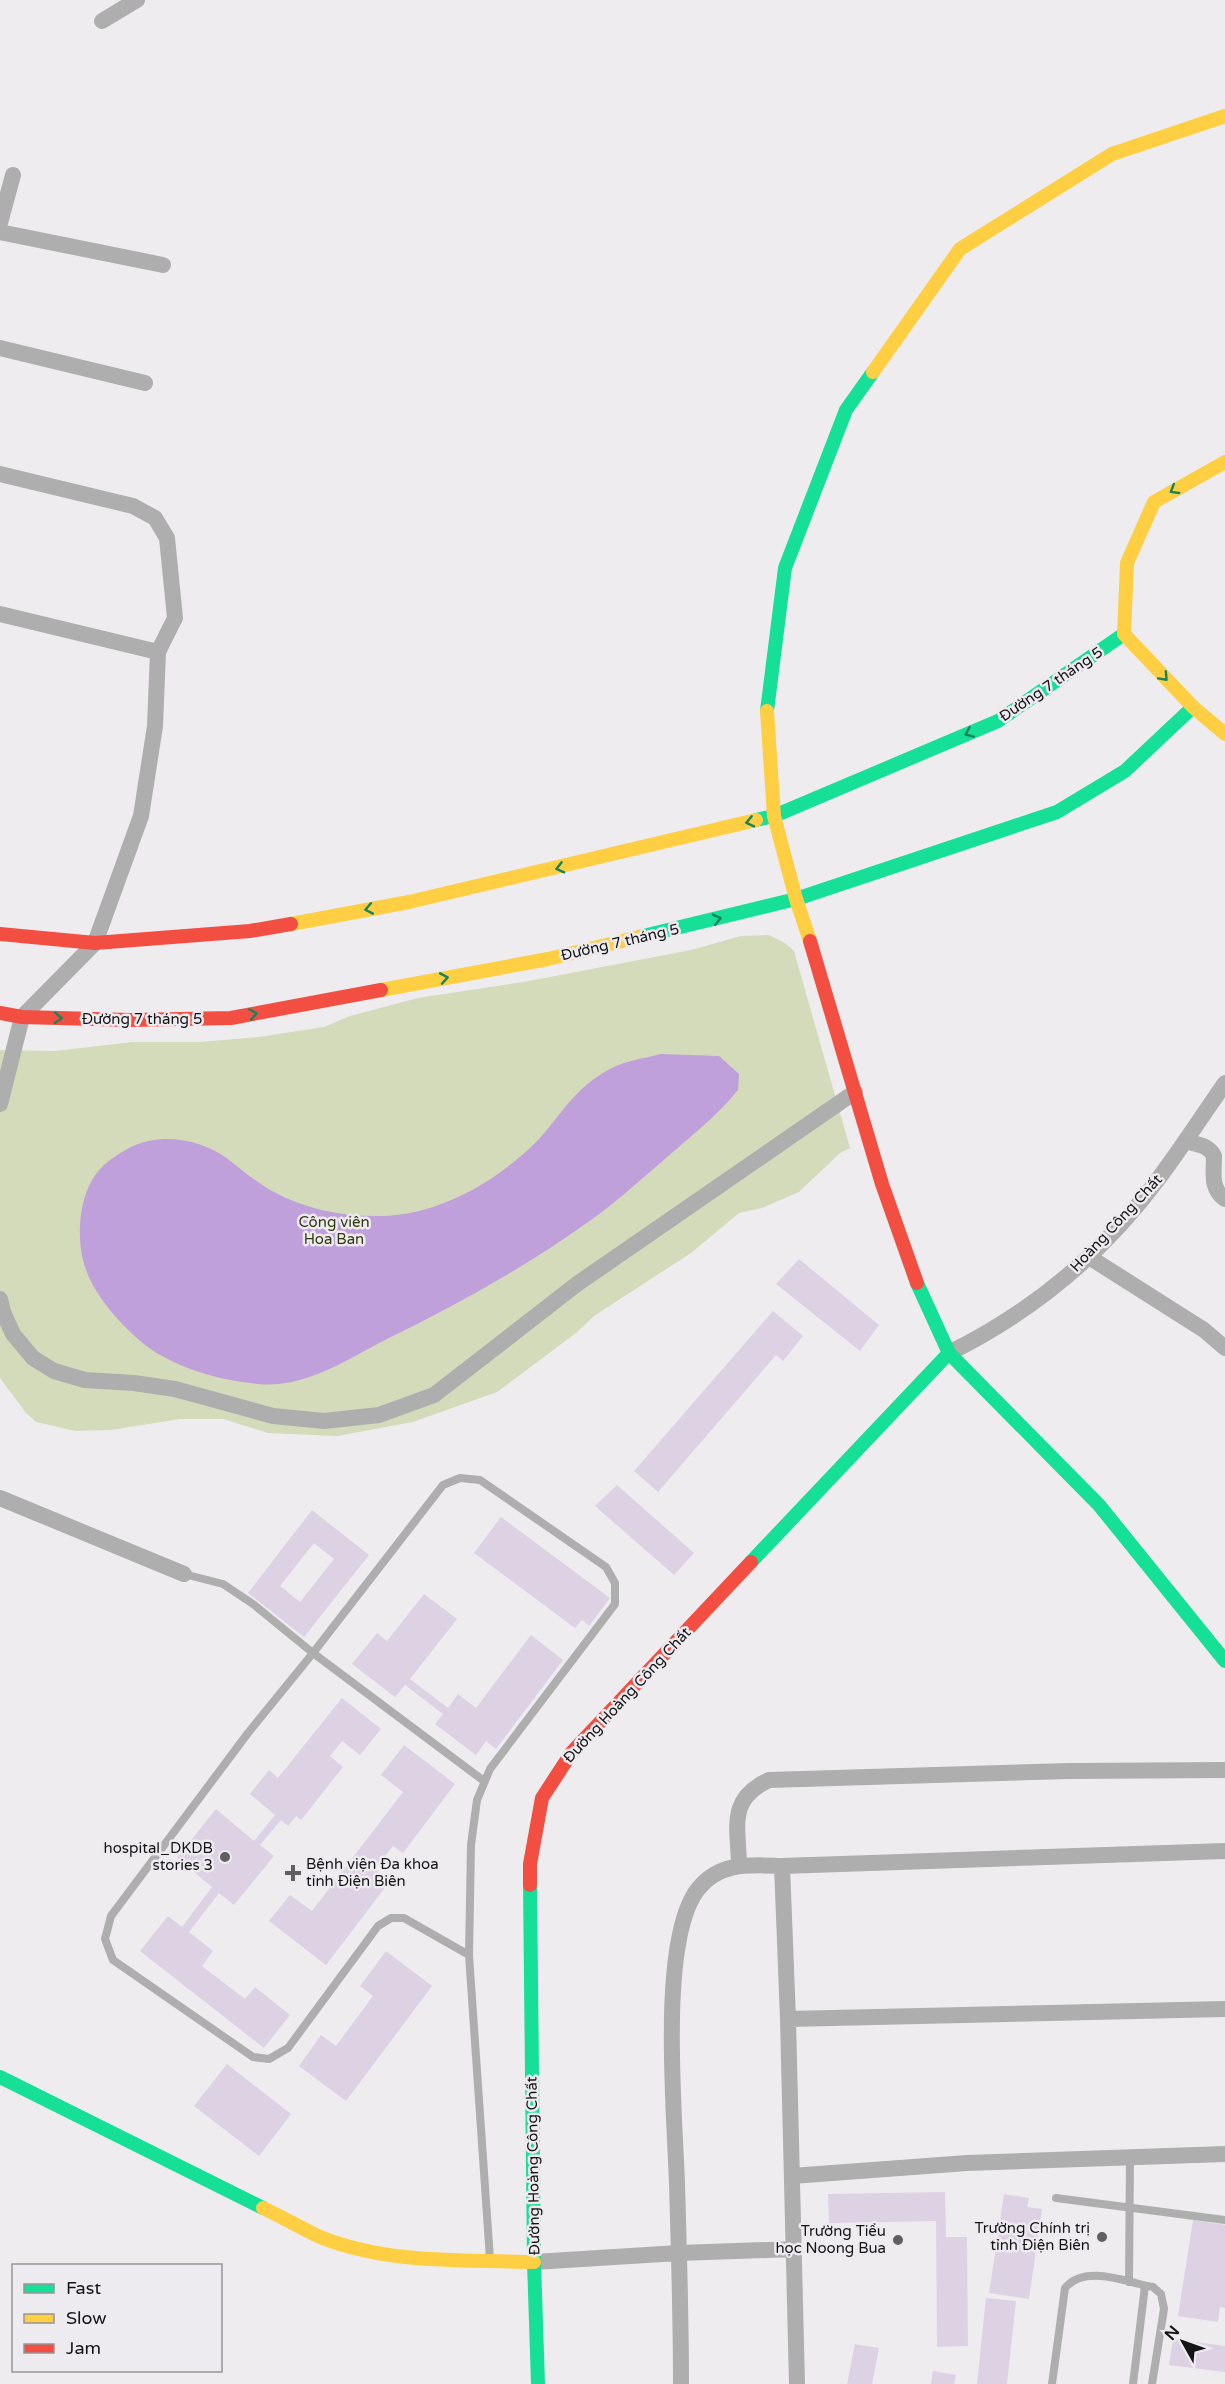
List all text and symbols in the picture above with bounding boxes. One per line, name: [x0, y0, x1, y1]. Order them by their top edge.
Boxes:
one-way arrow: [1170, 483, 1180, 495]
street label: Đường 7 tháng 5: [996, 643, 1106, 725]
one-way arrow: [1157, 670, 1168, 680]
one-way arrow: [964, 726, 975, 738]
one-way arrow: [745, 815, 755, 828]
one-way arrow: [555, 861, 566, 873]
one-way arrow: [365, 902, 375, 915]
one-way arrow: [712, 913, 722, 926]
street label: Đường 7 tháng 5: [559, 920, 681, 964]
one-way arrow: [439, 972, 449, 985]
one-way arrow: [247, 1008, 257, 1021]
street label: Đường 7 tháng 5: [82, 1010, 202, 1028]
one-way arrow: [54, 1012, 63, 1025]
street label: Hoàng Công Chất: [1066, 1170, 1166, 1275]
park label: Công viên Hoa Ban: [298, 1213, 370, 1248]
street label: Đường Hoàng Công Chất: [560, 1623, 695, 1766]
place label: hospital_DKDB stories 3: [104, 1839, 213, 1874]
marker: hospital_DKDB stories 3: [218, 1850, 232, 1864]
place label: Bệnh viện Đa khoa tỉnh Điện Biên: [306, 1855, 439, 1890]
marker: Bệnh viện Đa khoa tỉnh Điện Biên: [284, 1864, 302, 1882]
street label: Đường Hoàng Công Chất: [522, 2076, 544, 2255]
place label: Trường Chính trị tỉnh Điện Biên: [974, 2219, 1090, 2254]
place label: Trường Tiểu học Noong Bua: [775, 2222, 886, 2257]
marker: Trường Chính trị tỉnh Điện Biên: [1095, 2230, 1109, 2244]
marker: Trường Tiểu học Noong Bua: [891, 2233, 905, 2247]
legend: [12, 2264, 222, 2372]
text: Fast: [66, 2277, 101, 2299]
text: Slow: [66, 2307, 107, 2329]
north arrow: [1153, 2312, 1213, 2372]
text: N: [1160, 2322, 1184, 2344]
text: Jam: [66, 2337, 101, 2359]

